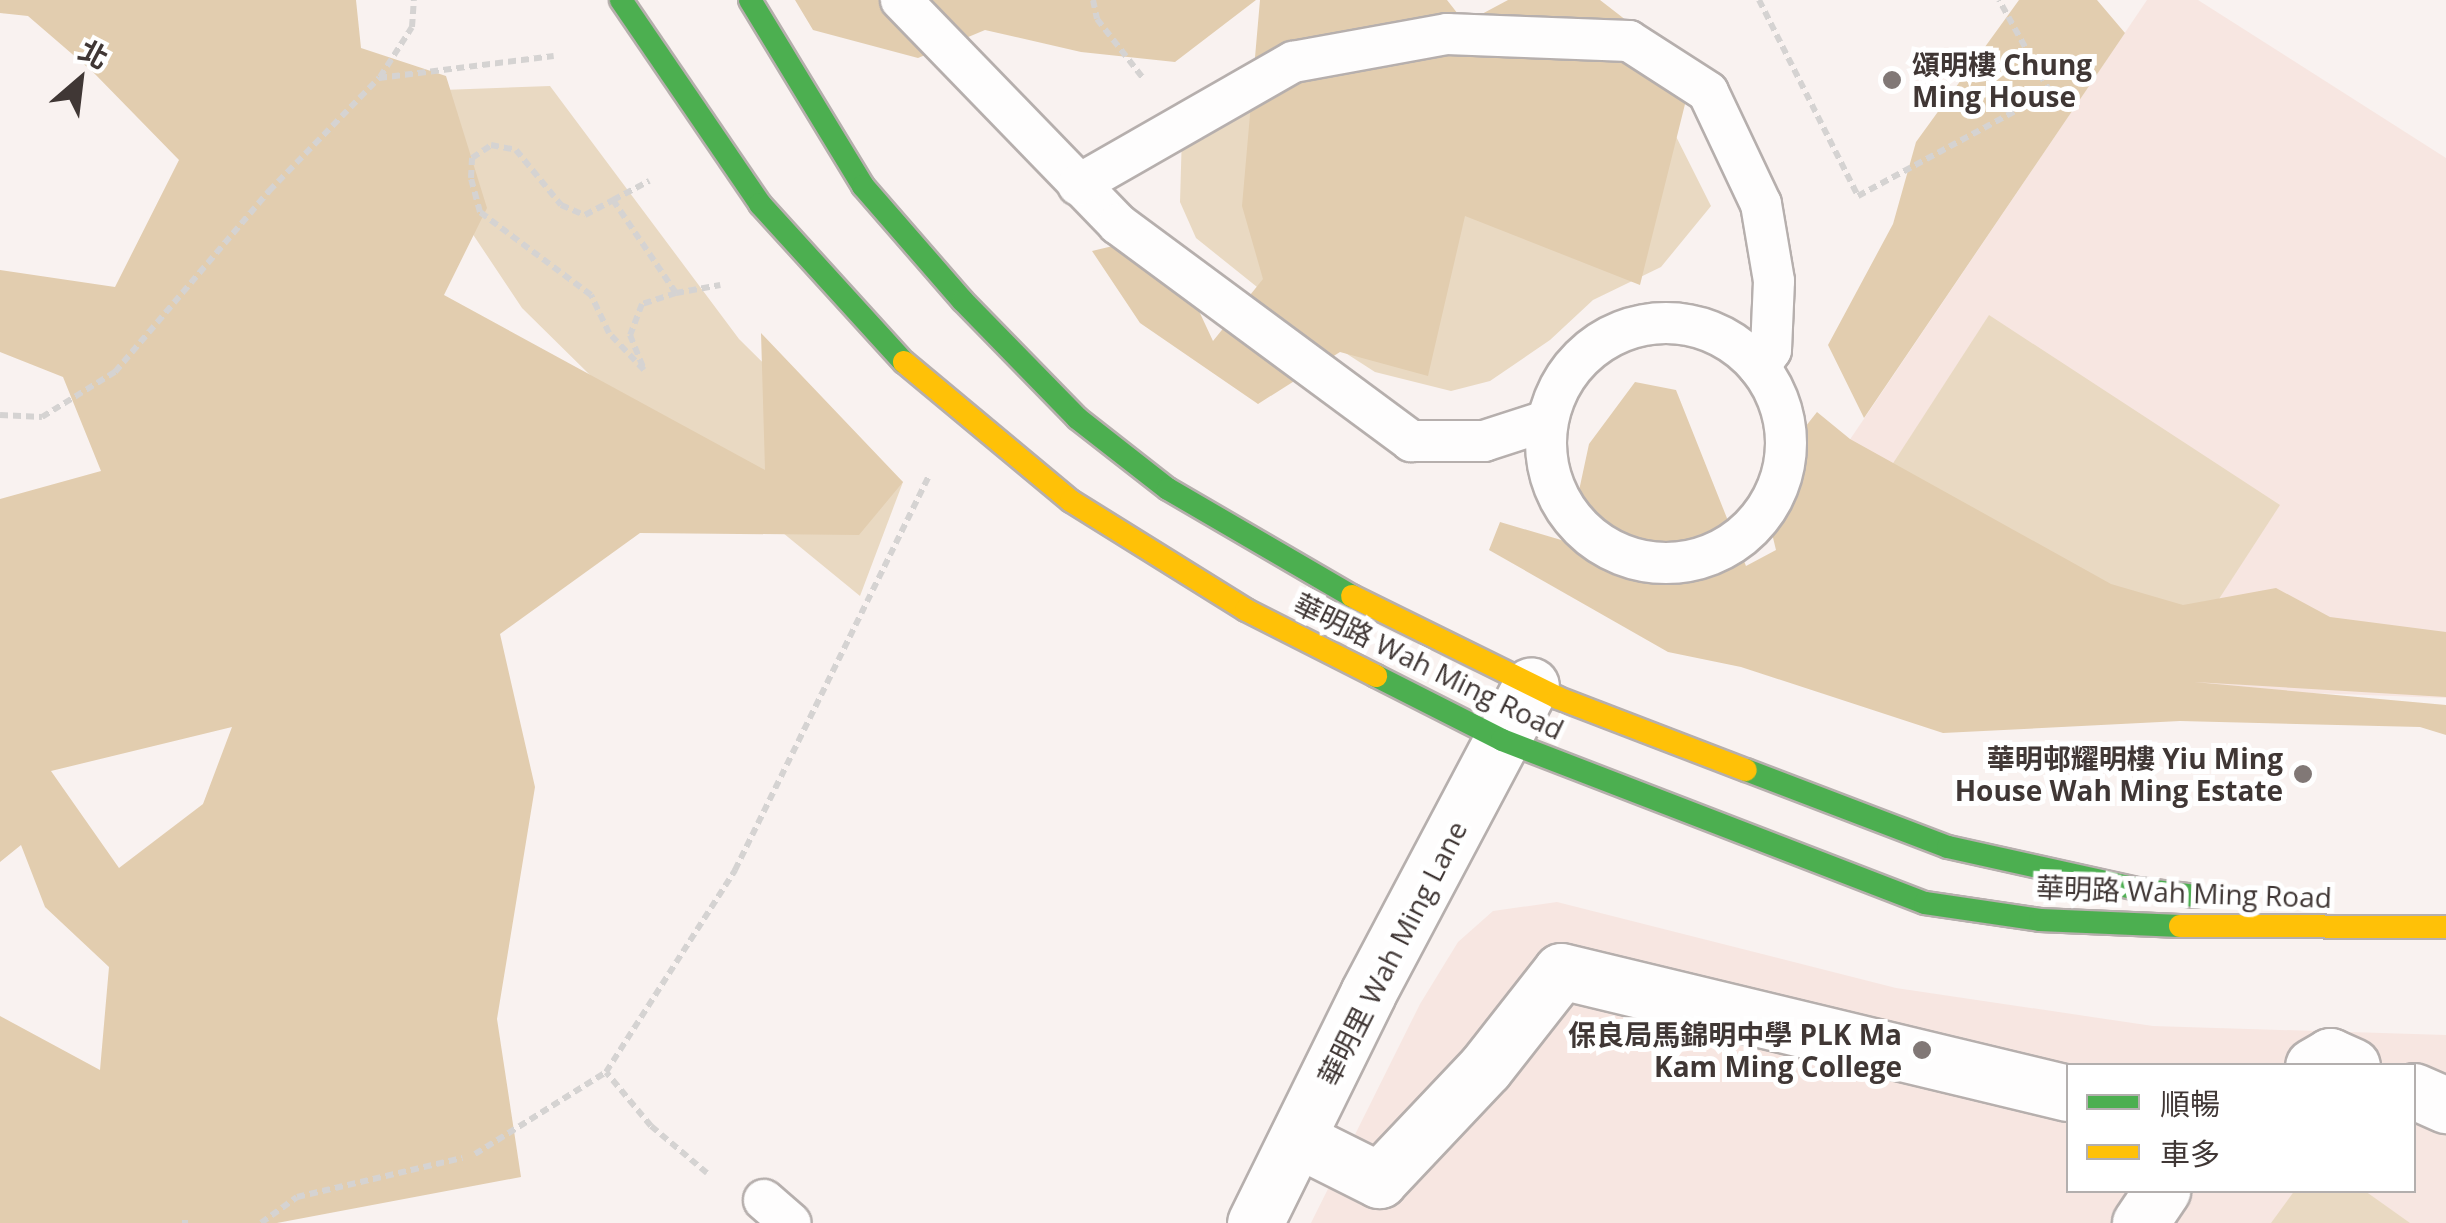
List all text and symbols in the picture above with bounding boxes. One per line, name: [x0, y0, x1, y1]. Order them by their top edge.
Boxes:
north arrow: [30, 30, 130, 130]
text: 北: [73, 30, 115, 77]
place label: 頌明樓 Chung Ming House: [1912, 47, 2092, 113]
marker: 頌明樓 Chung Ming House: [1881, 69, 1903, 91]
street label: 華明路 Wah Ming Road: [1289, 586, 1569, 746]
place label: 華明邨耀明樓 Yiu Ming House Wah Ming Estate: [1955, 741, 2283, 807]
marker: 華明邨耀明樓 Yiu Ming House Wah Ming Estate: [2292, 763, 2314, 785]
street label: 華明里 Wah Ming Lane: [1311, 815, 1473, 1091]
street label: 華明路 Wah Ming Road: [2036, 870, 2332, 914]
place label: 保良局馬錦明中學 PLK Ma Kam Ming College: [1568, 1017, 1902, 1083]
marker: 保良局馬錦明中學 PLK Ma Kam Ming College: [1911, 1039, 1933, 1061]
legend: [2066, 1063, 2416, 1193]
text: 順暢: [2160, 1083, 2220, 1124]
text: 車多: [2160, 1133, 2220, 1174]

